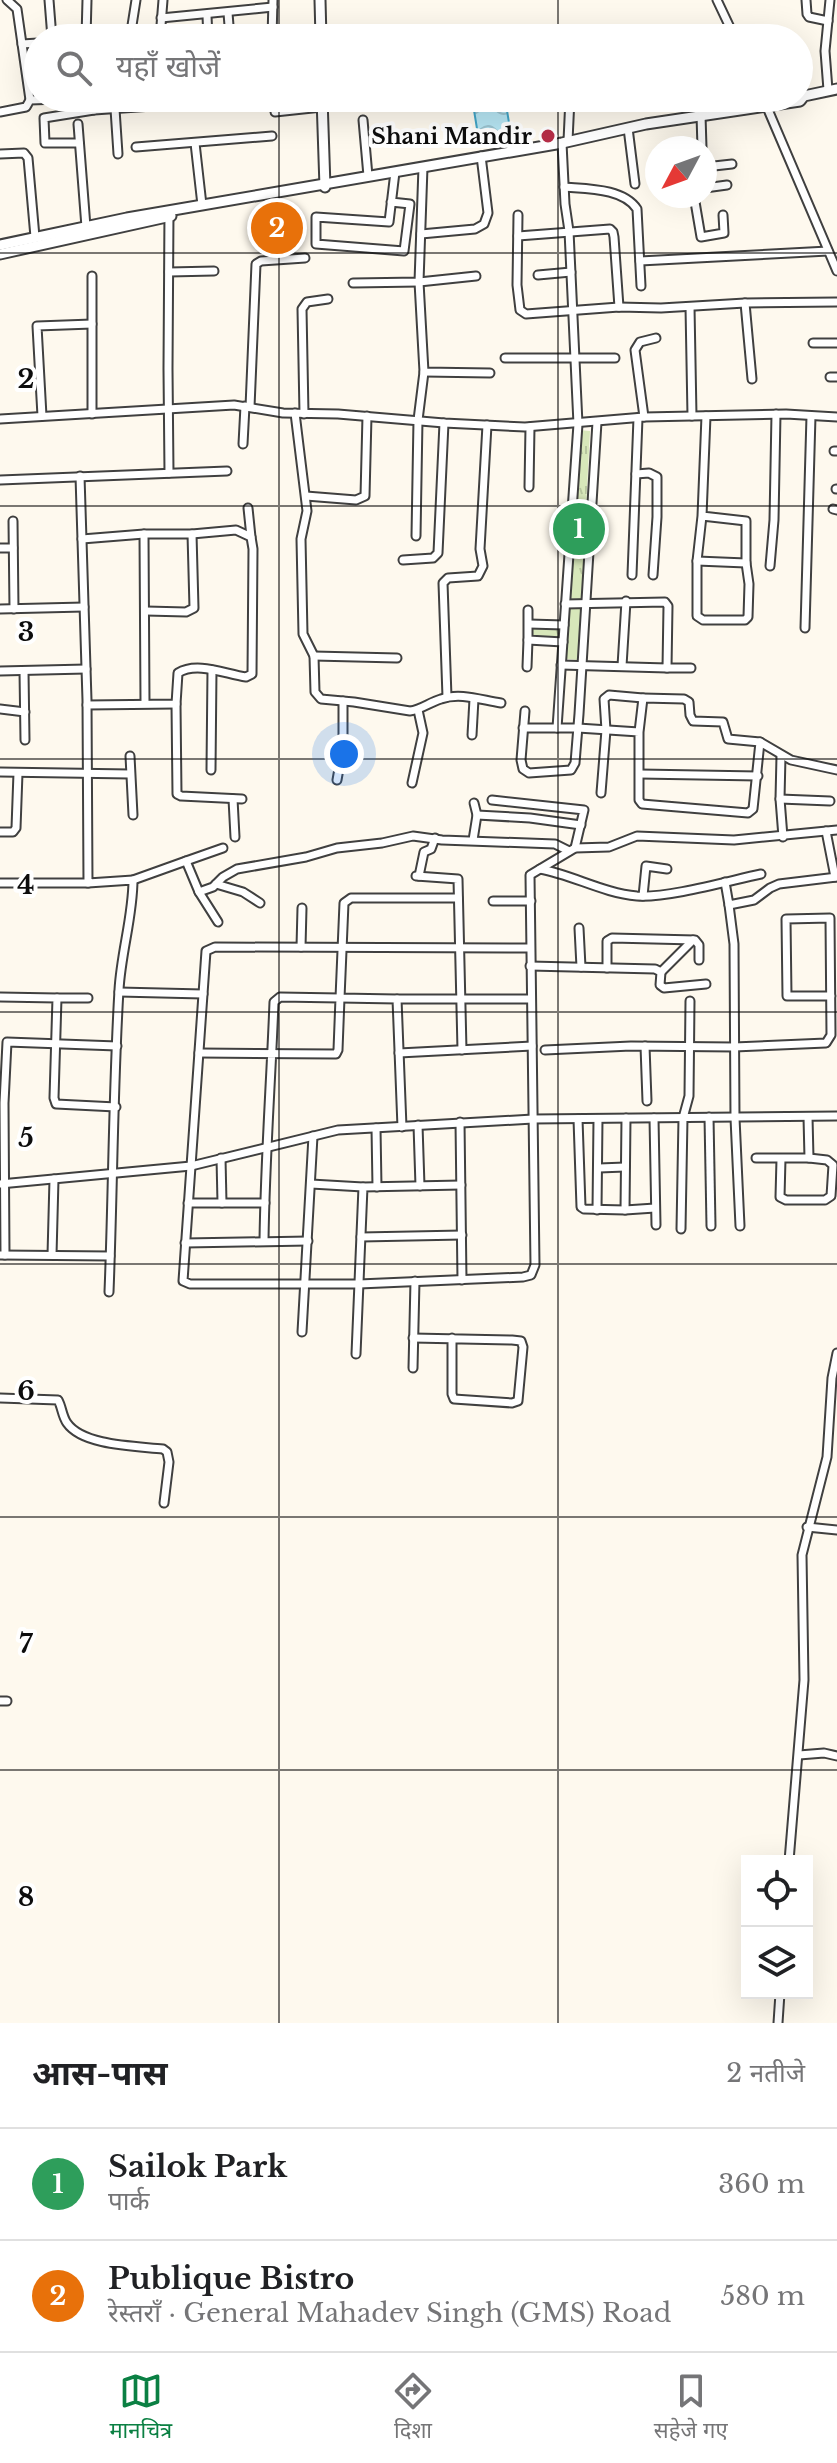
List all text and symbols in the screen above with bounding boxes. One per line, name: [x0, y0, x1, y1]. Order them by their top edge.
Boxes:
search box: [24, 24, 813, 112]
icon: search: [52, 46, 96, 90]
text: यहाँ खोजें: [116, 48, 220, 85]
place label: Shani Mandir: [371, 123, 532, 150]
marker: Shani Mandir: [539, 127, 557, 145]
north arrow: [645, 136, 717, 208]
pin: 2: [251, 198, 303, 258]
text: 2: [18, 363, 34, 395]
pin: 1: [553, 499, 605, 559]
text: 3: [18, 616, 34, 648]
your location: [324, 734, 364, 774]
text: 4: [17, 869, 35, 901]
text: 5: [18, 1122, 34, 1154]
text: 6: [17, 1375, 35, 1407]
text: 7: [19, 1628, 33, 1660]
map controls: [741, 1855, 813, 1999]
button: locate: [741, 1855, 813, 1927]
text: 8: [18, 1881, 34, 1913]
button: layers: [741, 1927, 813, 1999]
text: आस-पास: [32, 2052, 168, 2094]
text: 2 नतीजे: [726, 2057, 805, 2089]
text: Sailok Park: [108, 2148, 287, 2185]
text: 1: [52, 2168, 64, 2200]
text: 360 m: [718, 2168, 805, 2200]
text: पार्क: [108, 2185, 149, 2217]
text: Publique Bistro: [108, 2260, 354, 2297]
text: 2: [50, 2280, 66, 2312]
text: 580 m: [721, 2280, 805, 2312]
text: रेस्तराँ · General Mahadev Singh (GMS) Road: [108, 2297, 671, 2329]
tab: मानचित्र: [109, 2369, 172, 2447]
tab: दिशा: [391, 2369, 435, 2447]
tab: सहेजे गए: [654, 2369, 728, 2447]

